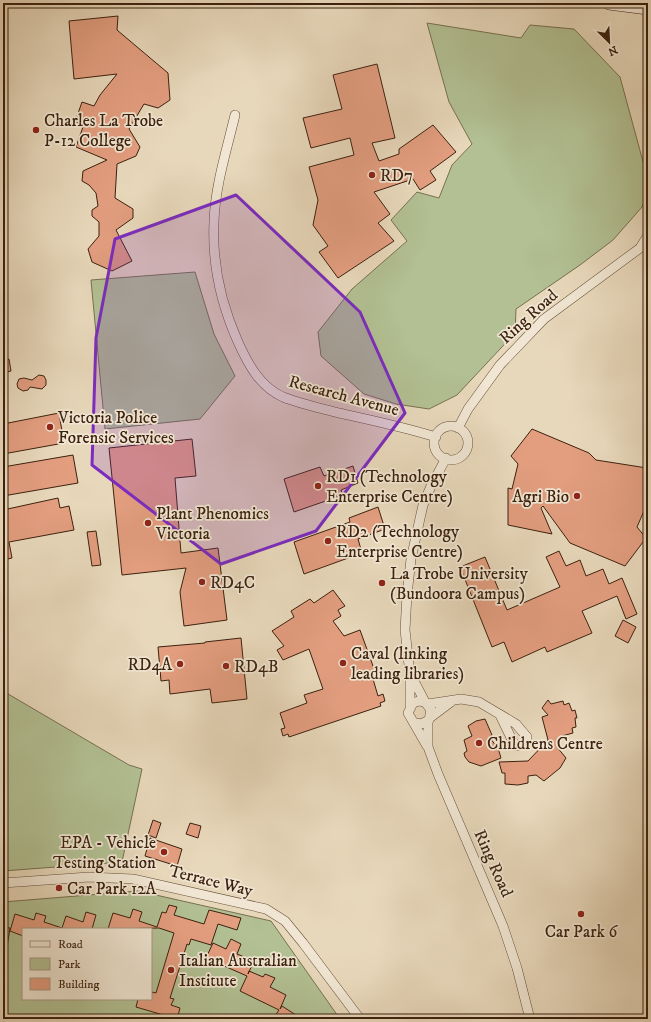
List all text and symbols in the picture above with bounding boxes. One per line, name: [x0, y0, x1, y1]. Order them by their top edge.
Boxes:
north arrow: [589, 22, 629, 62]
text: N: [606, 42, 620, 58]
place label: Charles La Trobe P-12 College: [44, 110, 163, 152]
marker: Charles La Trobe P-12 College: [31, 125, 41, 135]
place label: RD7: [380, 165, 413, 187]
marker: RD7: [367, 170, 377, 180]
street label: Ring Road: [495, 284, 563, 349]
street label: Research Avenue: [286, 371, 401, 421]
place label: Victoria Police Forensic Services: [57, 407, 174, 449]
marker: Victoria Police Forensic Services: [45, 422, 55, 432]
place label: RD1 (Technology Enterprise Centre): [326, 466, 453, 508]
marker: RD1 (Technology Enterprise Centre): [313, 481, 323, 491]
place label: Agri Bio: [512, 486, 569, 508]
marker: Agri Bio: [572, 491, 582, 501]
place label: Plant Phenomics Victoria: [155, 503, 269, 545]
marker: Plant Phenomics Victoria: [143, 518, 153, 528]
place label: RD2 (Technology Enterprise Centre): [336, 521, 463, 563]
marker: RD2 (Technology Enterprise Centre): [323, 536, 333, 546]
place label: La Trobe University (Bundoora Campus): [390, 563, 529, 605]
place label: RD4C: [210, 572, 255, 594]
marker: RD4C: [197, 577, 207, 587]
marker: La Trobe University (Bundoora Campus): [377, 578, 387, 588]
place label: Caval (linking leading libraries): [351, 643, 464, 685]
place label: RD4A: [127, 654, 172, 676]
place label: RD4B: [234, 656, 279, 678]
marker: Caval (linking leading libraries): [338, 658, 348, 668]
marker: RD4A: [175, 659, 185, 669]
marker: RD4B: [221, 661, 231, 671]
place label: Childrens Centre: [487, 733, 603, 755]
marker: Childrens Centre: [474, 738, 484, 748]
street label: Ring Road: [468, 826, 518, 901]
place label: EPA - Vehicle Testing Station: [53, 832, 156, 874]
marker: EPA - Vehicle Testing Station: [159, 847, 169, 857]
street label: Terrace Way: [166, 860, 256, 902]
place label: Car Park 12A: [67, 878, 156, 900]
marker: Car Park 12A: [54, 883, 64, 893]
marker: Car Park 6: [576, 909, 586, 919]
place label: Car Park 6: [545, 921, 619, 943]
legend: [22, 928, 152, 1000]
text: Road: [58, 937, 83, 952]
place label: Italian Australian Institute: [179, 950, 297, 992]
text: Park: [58, 957, 80, 972]
marker: Italian Australian Institute: [166, 965, 176, 975]
text: Building: [58, 977, 99, 992]

